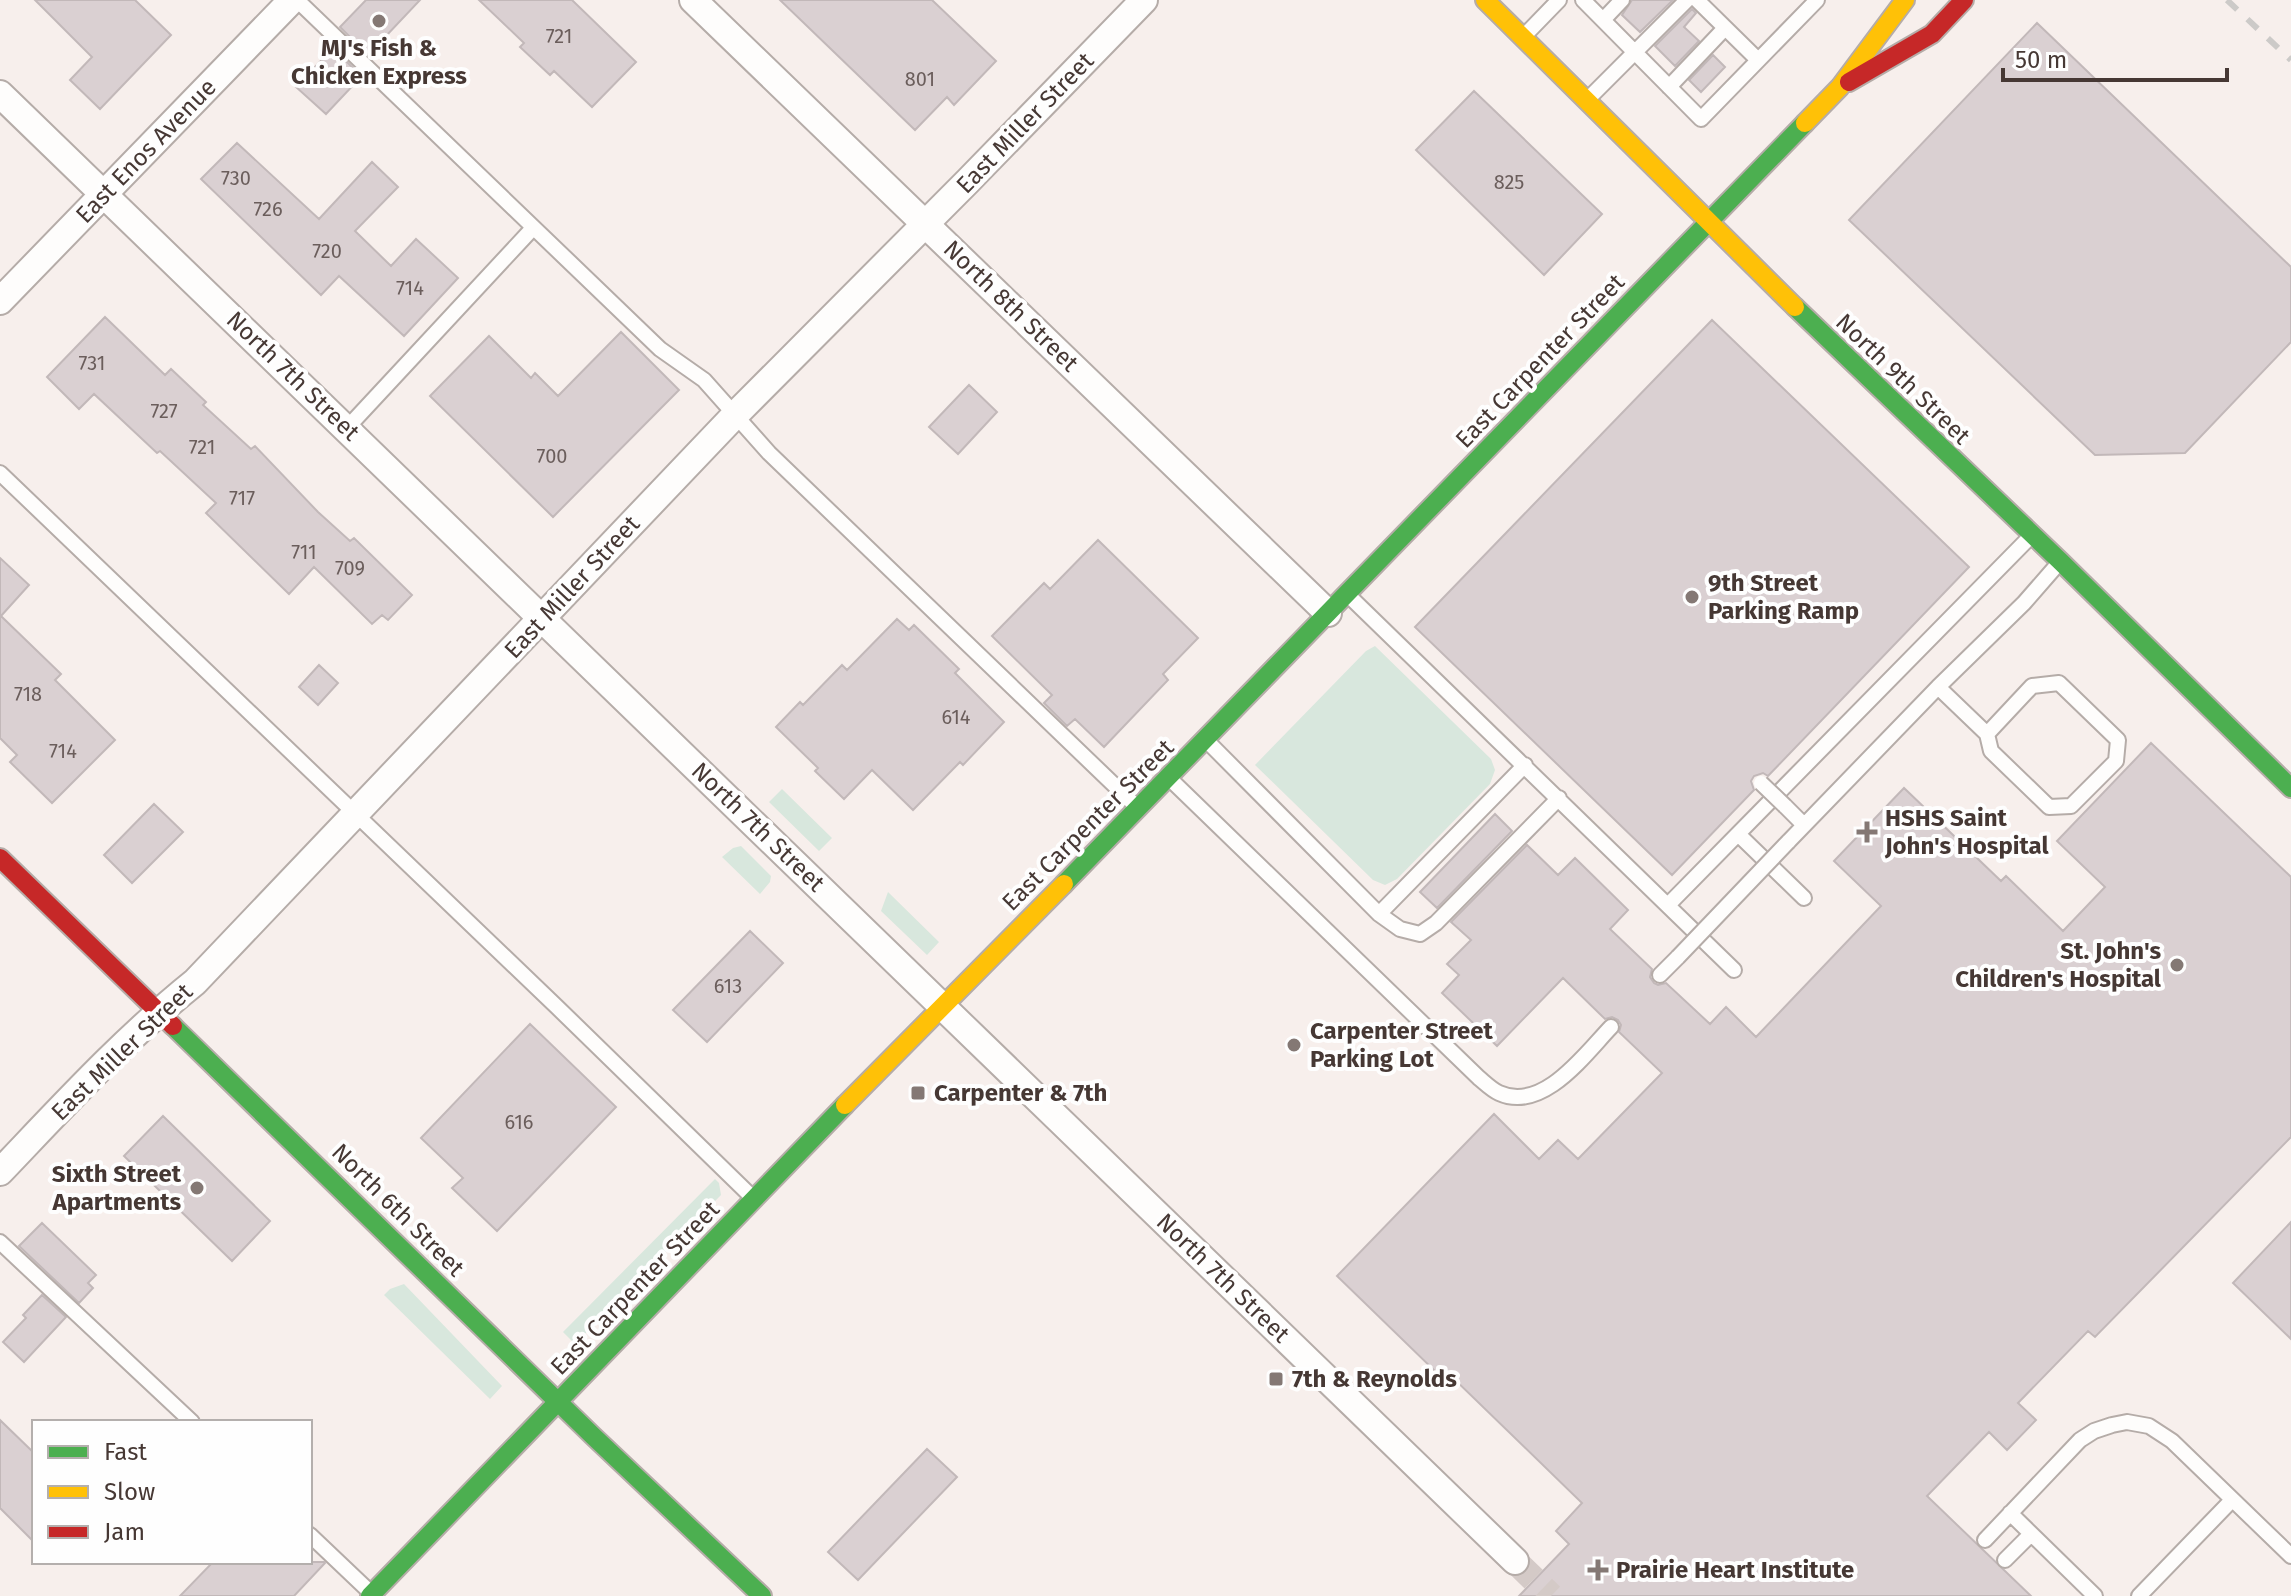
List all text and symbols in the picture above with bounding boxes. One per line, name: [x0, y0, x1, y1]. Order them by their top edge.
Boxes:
marker: MJ's Fish & Chicken Express: [370, 12, 388, 30]
house number: 721: [546, 24, 572, 48]
scale bar: [2003, 32, 2227, 82]
place label: MJ's Fish & Chicken Express: [291, 34, 467, 90]
text: 50 m: [2015, 46, 2067, 74]
street label: East Miller Street: [951, 47, 1099, 199]
house number: 801: [905, 67, 935, 91]
street label: East Enos Avenue: [70, 73, 222, 229]
house number: 730: [221, 166, 251, 190]
house number: 825: [1494, 170, 1524, 194]
house number: 726: [253, 197, 283, 221]
street label: North 8th Street: [938, 235, 1084, 377]
house number: 720: [312, 239, 342, 263]
street label: East Carpenter Street: [1450, 268, 1630, 454]
house number: 714: [396, 276, 424, 300]
street label: North 7th Street: [221, 306, 365, 447]
street label: North 9th Street: [1830, 308, 1976, 450]
house number: 731: [79, 351, 105, 375]
house number: 727: [150, 399, 178, 423]
house number: 721: [189, 435, 215, 459]
house number: 700: [537, 444, 567, 468]
house number: 717: [229, 486, 255, 510]
street label: East Miller Street: [499, 510, 645, 664]
house number: 711: [291, 540, 317, 564]
house number: 709: [335, 556, 365, 580]
place label: 9th Street Parking Ramp: [1708, 569, 1859, 625]
marker: 9th Street Parking Ramp: [1683, 588, 1701, 606]
house number: 718: [14, 682, 42, 706]
house number: 614: [942, 705, 971, 729]
street label: East Carpenter Street: [997, 733, 1180, 916]
house number: 714: [49, 739, 77, 763]
street label: North 7th Street: [686, 757, 830, 898]
place label: HSHS Saint John's Hospital: [1884, 804, 2049, 860]
marker: HSHS Saint John's Hospital: [1856, 821, 1878, 843]
place label: St. John's Children's Hospital: [1955, 937, 2162, 993]
marker: St. John's Children's Hospital: [2168, 956, 2186, 974]
house number: 613: [714, 974, 742, 998]
street label: East Miller Street: [46, 978, 198, 1126]
place label: Carpenter Street Parking Lot: [1310, 1017, 1494, 1073]
marker: Carpenter Street Parking Lot: [1285, 1036, 1303, 1054]
place label: Carpenter & 7th: [934, 1079, 1107, 1107]
marker: Carpenter & 7th: [909, 1084, 927, 1102]
house number: 616: [505, 1110, 534, 1134]
street label: North 6th Street: [326, 1138, 470, 1282]
place label: Sixth Street Apartments: [51, 1160, 182, 1216]
marker: Sixth Street Apartments: [188, 1179, 206, 1197]
street label: East Carpenter Street: [545, 1195, 725, 1381]
street label: North 7th Street: [1151, 1208, 1295, 1349]
place label: 7th & Reynolds: [1292, 1365, 1457, 1393]
marker: 7th & Reynolds: [1267, 1370, 1285, 1388]
legend: [32, 1420, 312, 1564]
text: Fast: [104, 1438, 147, 1466]
text: Slow: [104, 1478, 155, 1506]
text: Jam: [104, 1518, 145, 1546]
place label: Prairie Heart Institute: [1616, 1556, 1854, 1584]
marker: Prairie Heart Institute: [1587, 1559, 1609, 1581]

